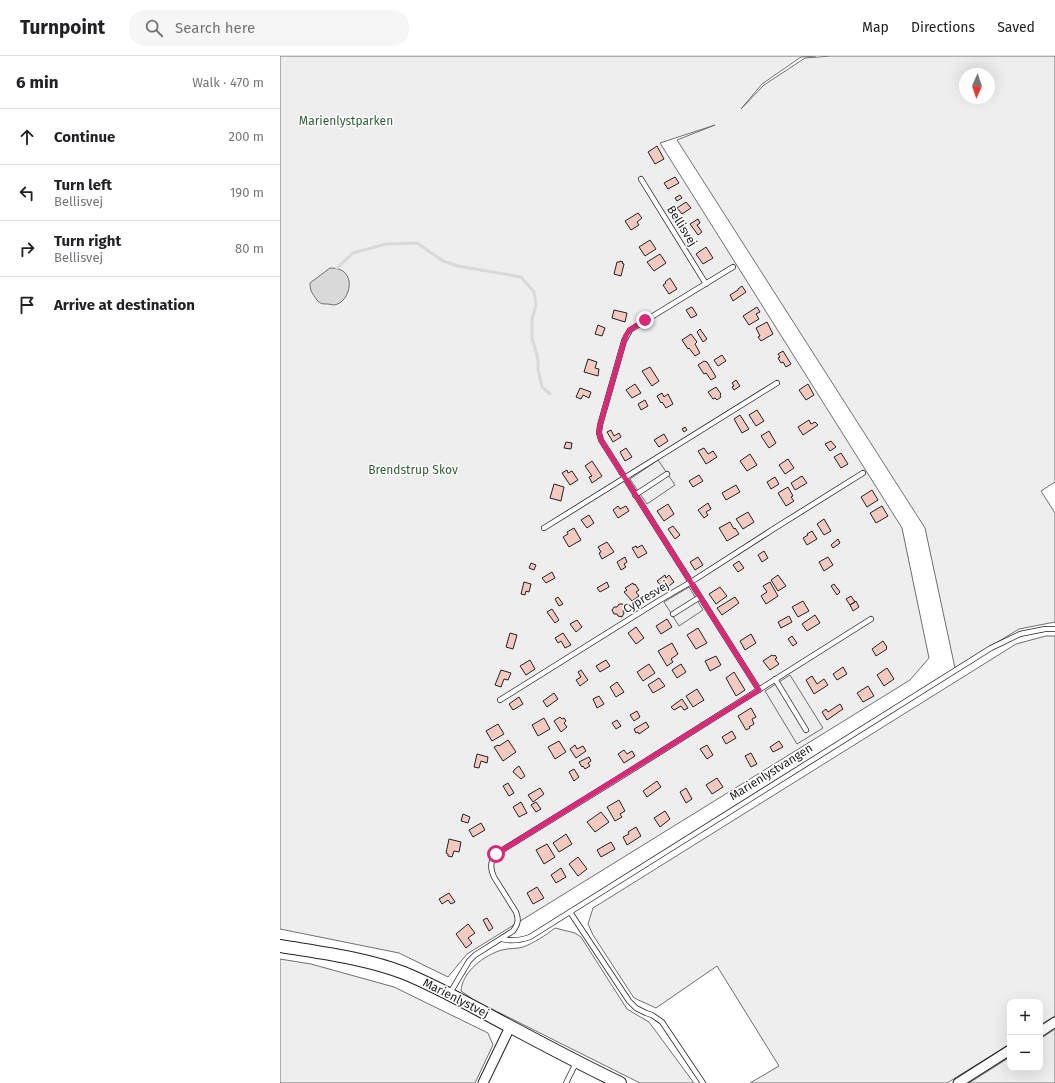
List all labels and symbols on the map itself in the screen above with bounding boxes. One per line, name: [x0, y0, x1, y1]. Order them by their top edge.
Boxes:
north arrow: [959, 68, 995, 104]
park label: Marienlystparken: [299, 114, 393, 128]
street label: Bellisvej: [664, 203, 700, 249]
route end: [636, 311, 654, 329]
park label: Brendstrup Skov: [368, 463, 458, 477]
street label: Cypresvej: [620, 578, 672, 616]
street label: Marienlystvangen: [727, 741, 815, 803]
route start: [487, 845, 505, 863]
street label: Marienlystvej: [421, 975, 491, 1021]

